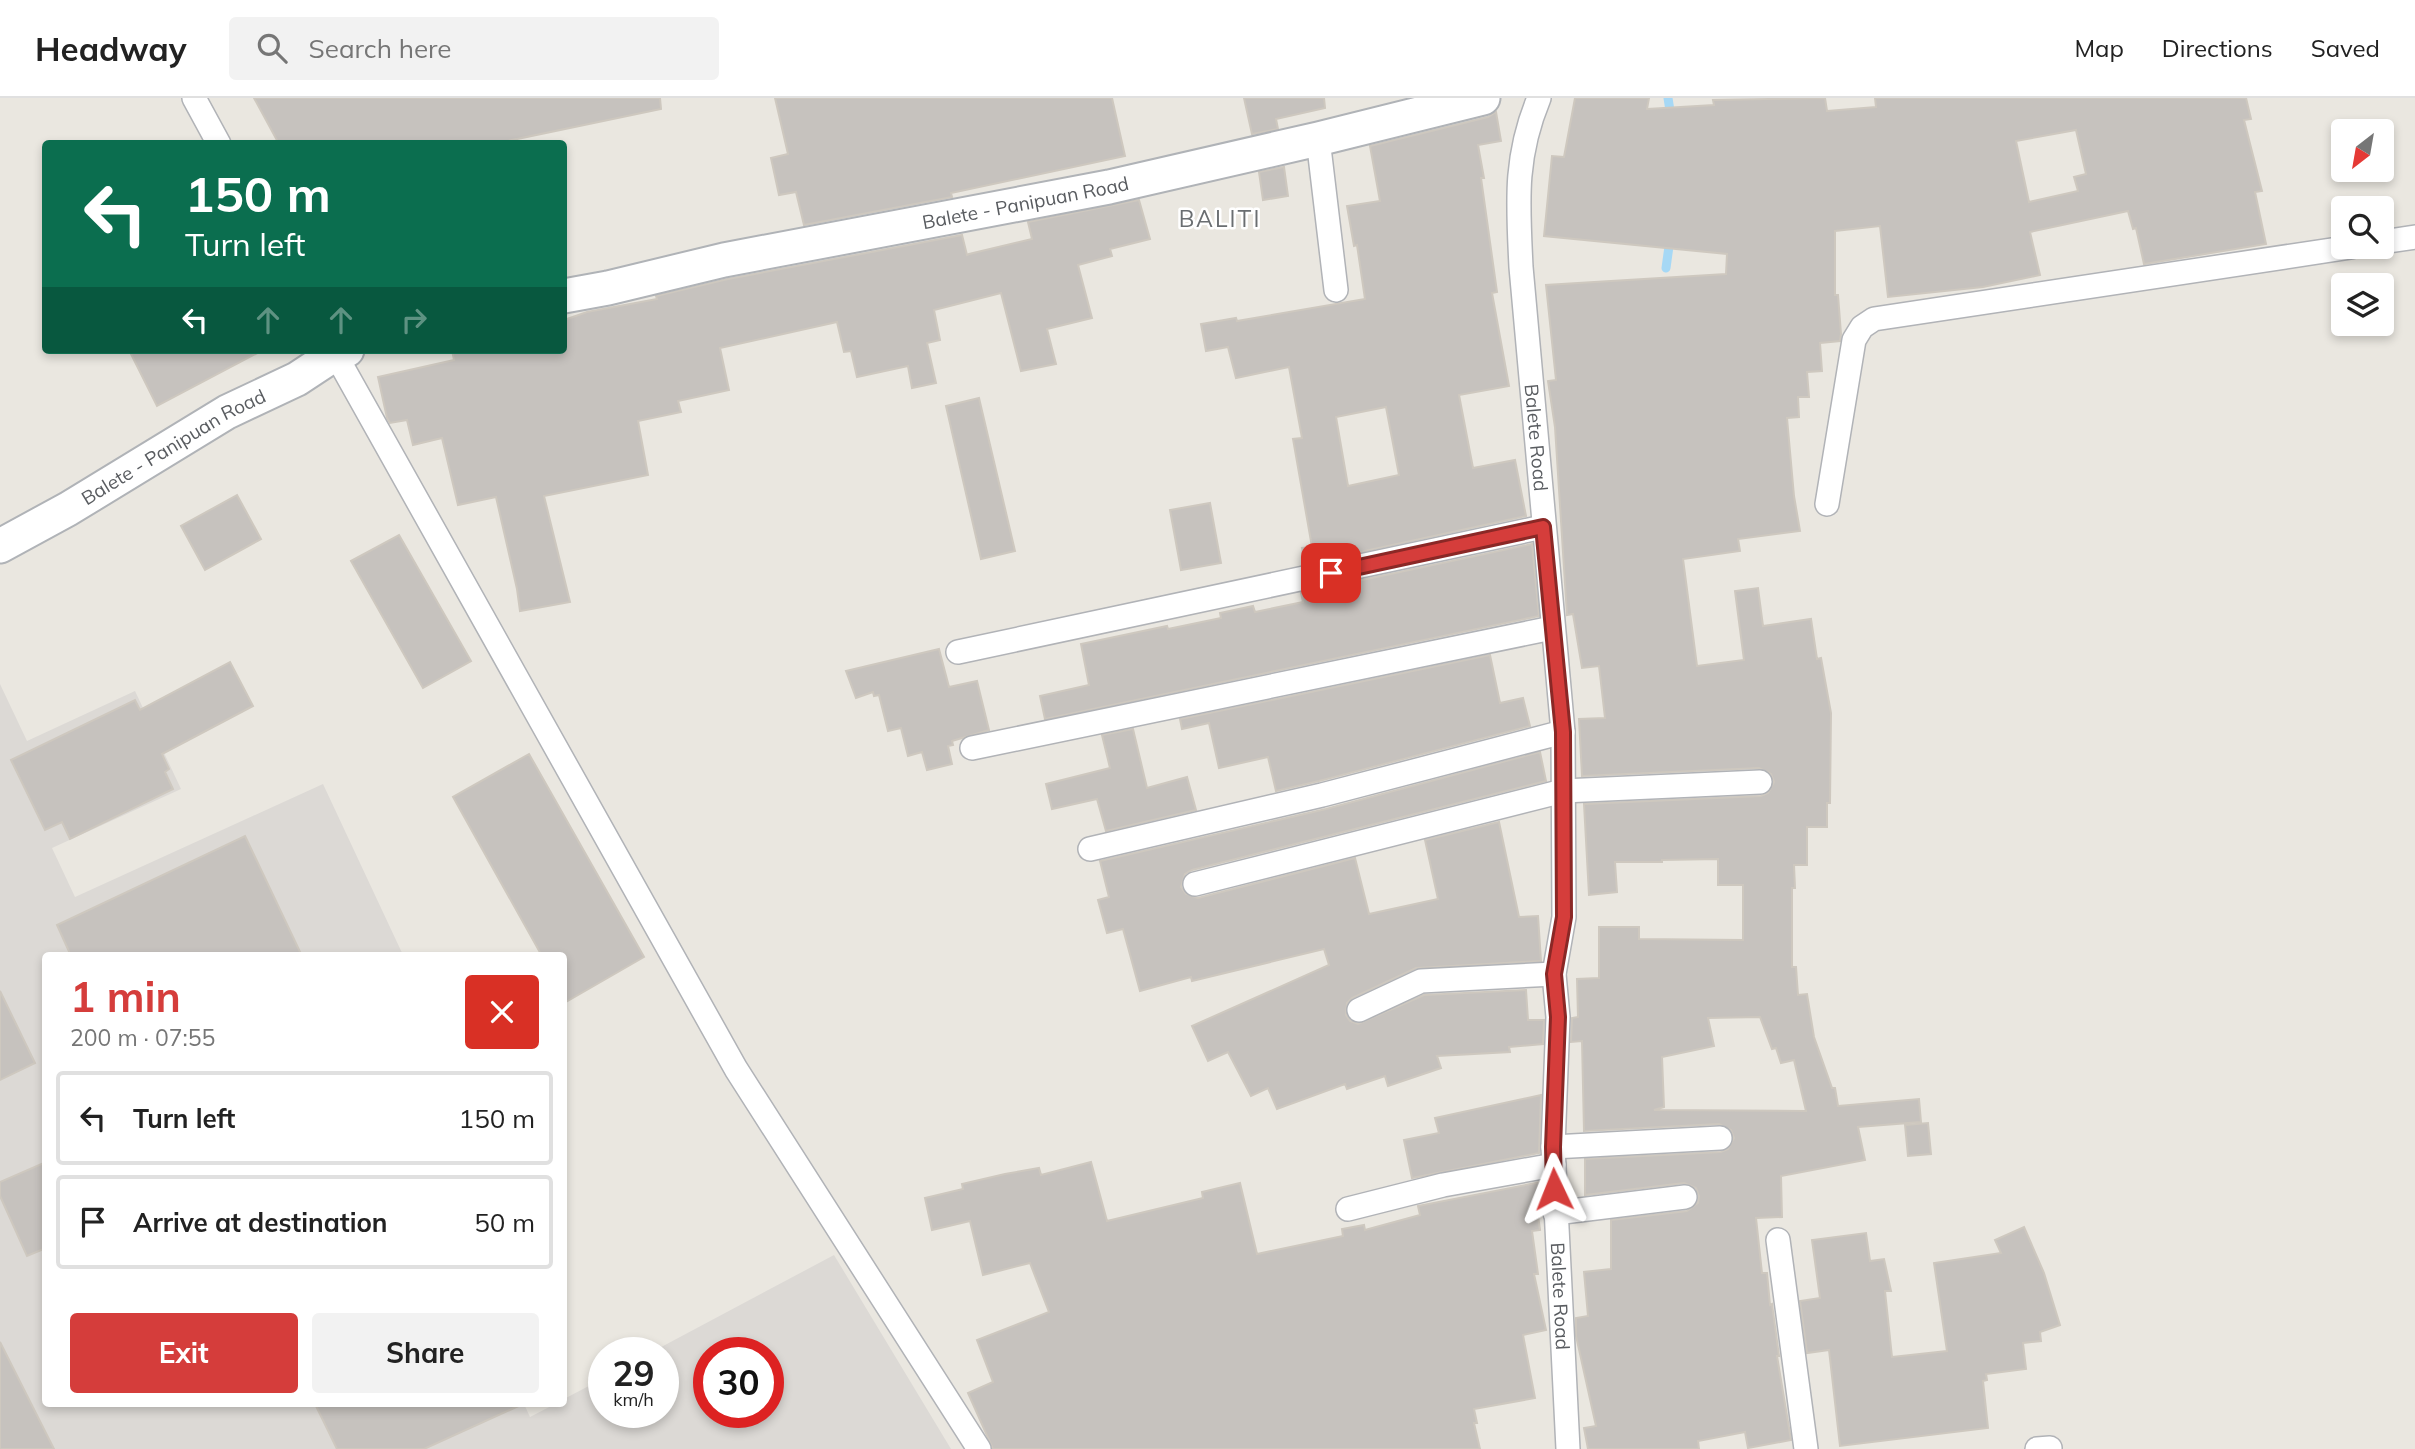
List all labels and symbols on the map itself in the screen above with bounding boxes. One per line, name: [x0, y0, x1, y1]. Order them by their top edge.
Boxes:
north arrow: [2331, 119, 2394, 182]
street label: Balete - Panipuan Road: [920, 171, 1131, 234]
district label: BALITI: [1179, 204, 1261, 233]
street label: Balete Road: [1520, 383, 1553, 492]
street label: Balete - Panipuan Road: [77, 384, 269, 510]
pin: [1301, 543, 1361, 603]
position arrow: [1517, 1152, 1591, 1226]
street label: Balete Road: [1546, 1242, 1575, 1350]
speed limit sign: 30: [693, 1337, 784, 1428]

